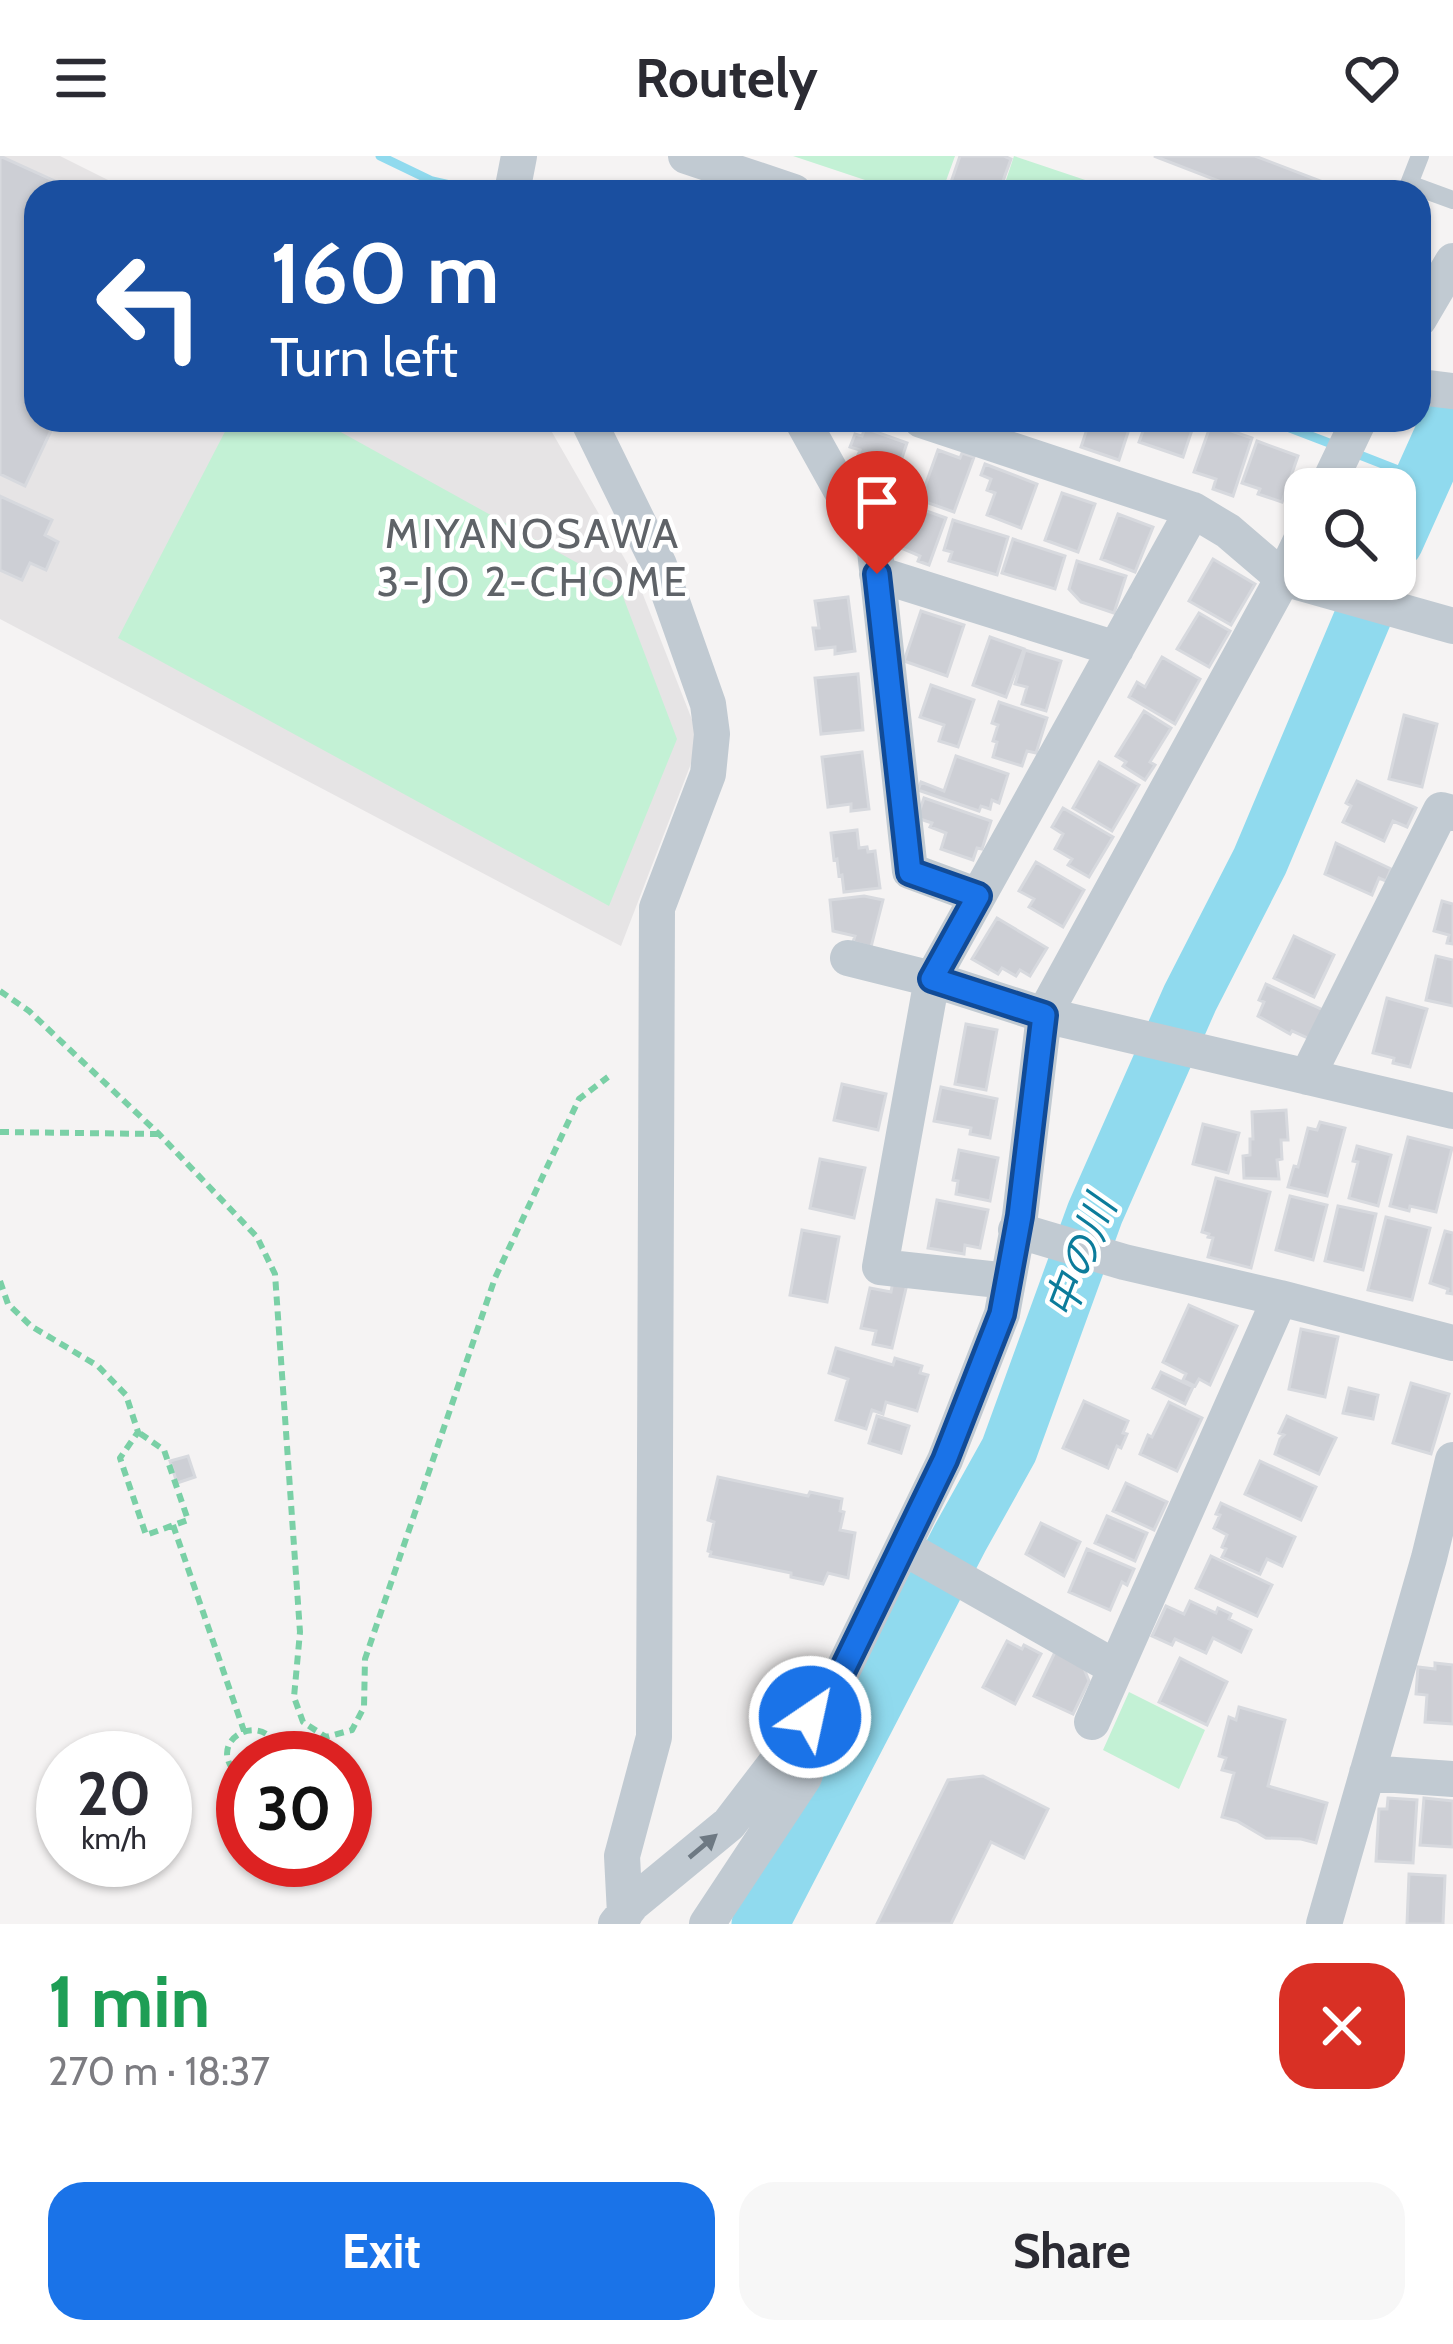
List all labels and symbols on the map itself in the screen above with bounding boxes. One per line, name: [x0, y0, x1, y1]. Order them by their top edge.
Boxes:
pin: [826, 451, 928, 574]
district label: MIYANOSAWA 3-JO 2-CHOME: [376, 507, 690, 607]
water label: 中の川: [1033, 1185, 1128, 1325]
position arrow: [747, 1654, 873, 1780]
speed limit sign: 30: [216, 1731, 372, 1887]
one-way arrow: [688, 1833, 718, 1859]

